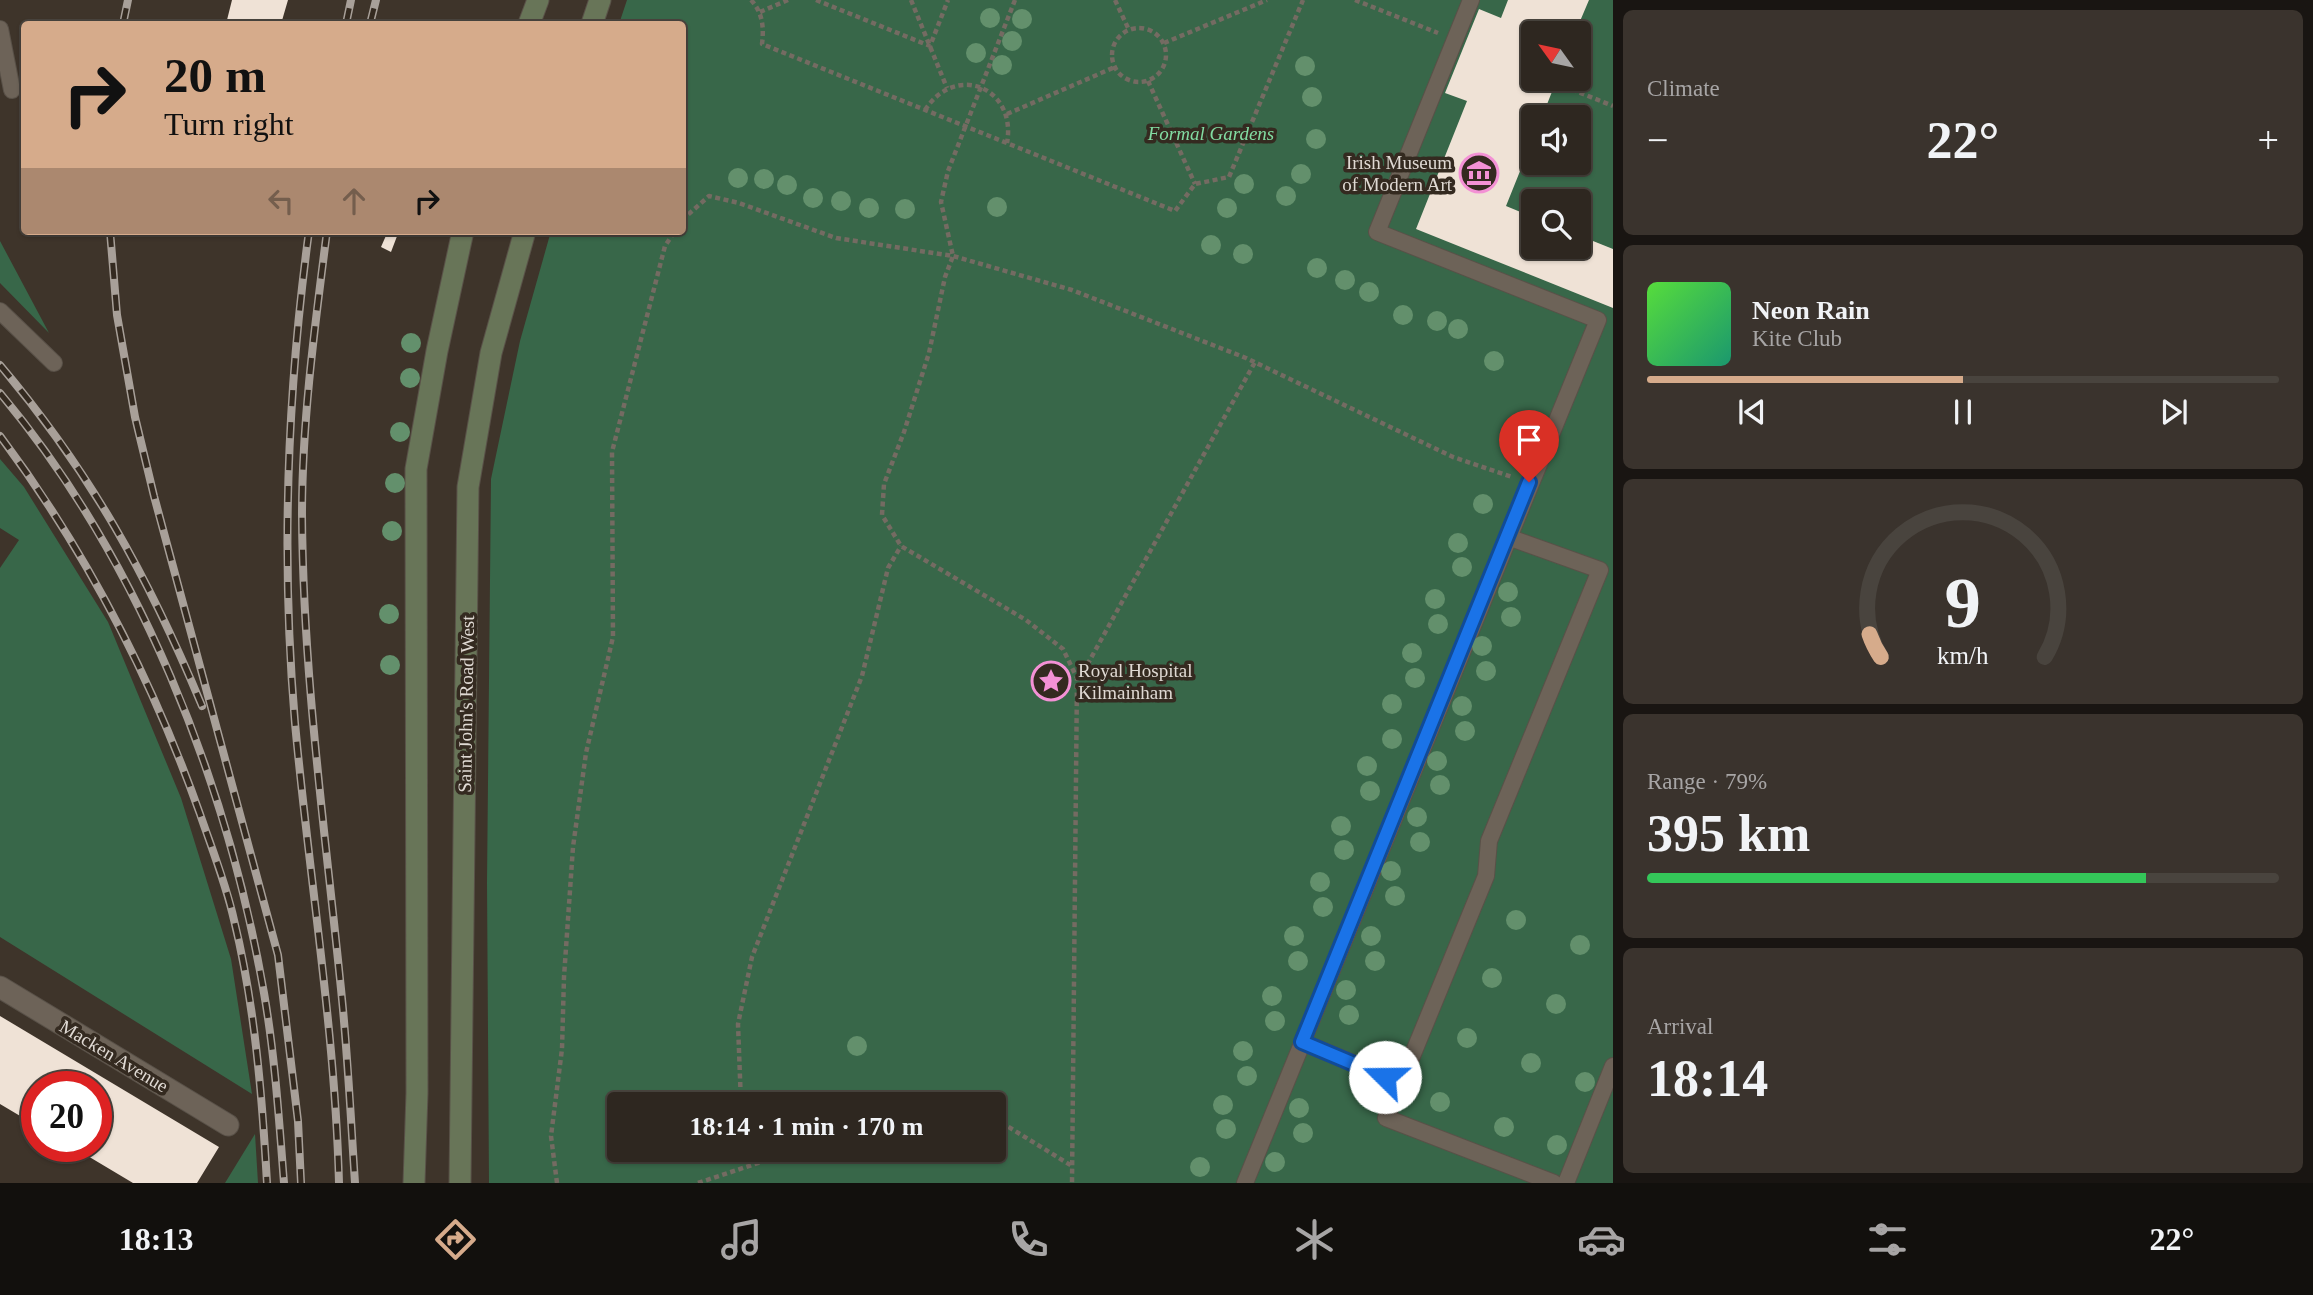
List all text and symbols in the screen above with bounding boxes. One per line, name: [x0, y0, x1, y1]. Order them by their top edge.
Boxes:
north arrow: [1521, 21, 1591, 91]
map controls: [1521, 21, 1591, 259]
text: 20 m: [164, 48, 266, 103]
icon: right: [49, 49, 140, 140]
text: Climate: [1647, 76, 1720, 101]
button: sound: [1521, 105, 1591, 175]
text: Turn right: [164, 106, 294, 142]
text: 22°: [1927, 112, 1999, 169]
text: −: [1647, 119, 1668, 161]
text: +: [2258, 119, 2279, 161]
park label: Formal Gardens: [1147, 123, 1274, 144]
place label: Irish Museum of Modern Art: [1342, 152, 1453, 195]
museum icon: Irish Museum of Modern Art: [1458, 152, 1500, 194]
icon: left: [262, 182, 300, 220]
icon: ahead: [335, 182, 373, 220]
icon: right: [408, 182, 446, 220]
button: search: [1521, 189, 1591, 259]
text: Neon Rain: [1752, 296, 1870, 325]
text: Kite Club: [1752, 326, 1842, 351]
icon: previous: [1733, 393, 1771, 431]
icon: pause: [1944, 393, 1982, 431]
icon: next: [2155, 393, 2193, 431]
pin: [1499, 410, 1559, 482]
icon: arrive: [1510, 421, 1548, 459]
text: 9: [1945, 563, 1981, 644]
street label: Saint John's Road West: [454, 614, 478, 793]
text: km/h: [1937, 642, 1989, 669]
place icon: Royal Hospital Kilmainham: [1030, 660, 1072, 702]
place label: Royal Hospital Kilmainham: [1078, 660, 1193, 703]
text: Range · 79%: [1647, 769, 1767, 794]
text: 395 km: [1647, 805, 1810, 862]
text: Arrival: [1647, 1014, 1713, 1039]
street label: Macken Avenue: [56, 1015, 172, 1097]
position arrow: [1348, 1040, 1422, 1114]
text: 18:14: [1647, 1050, 1768, 1107]
speed limit sign: 20: [21, 1071, 112, 1162]
text: 18:14 · 1 min · 170 m: [690, 1112, 924, 1141]
icon: directions: [431, 1215, 480, 1264]
icon: music: [717, 1215, 766, 1264]
icon: phone: [1004, 1215, 1053, 1264]
icon: climate: [1290, 1215, 1339, 1264]
icon: car: [1577, 1215, 1626, 1264]
icon: filters: [1863, 1215, 1912, 1264]
text: 18:13: [119, 1221, 193, 1257]
text: 22°: [2149, 1221, 2194, 1257]

